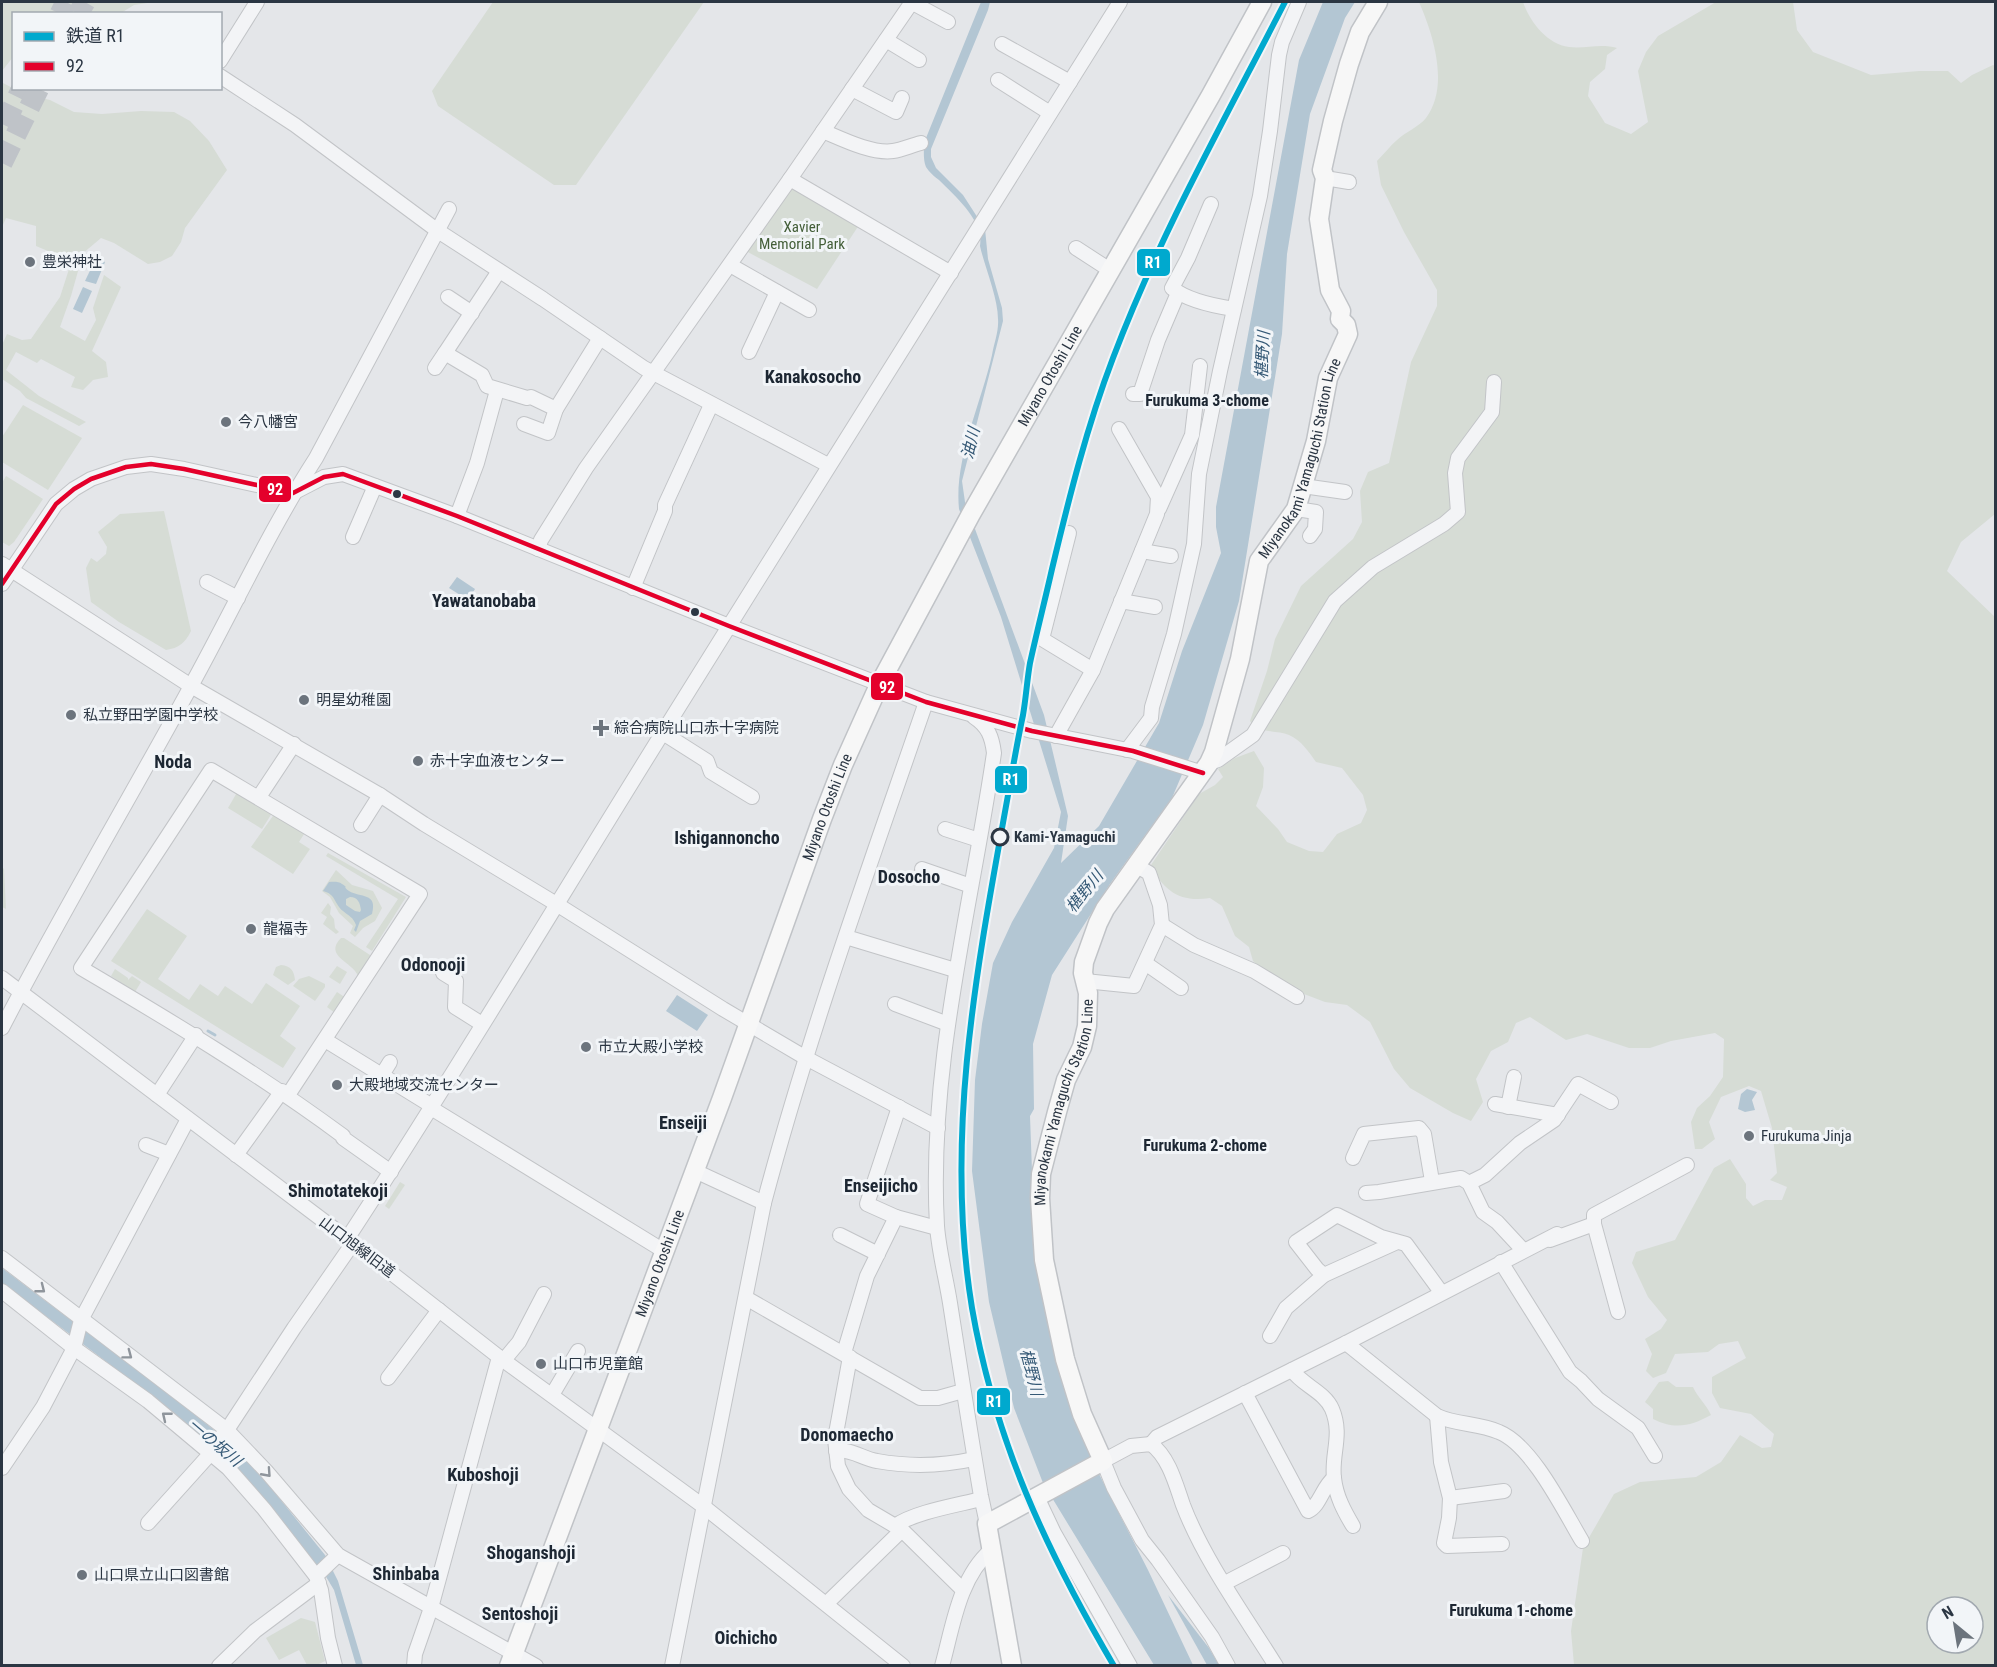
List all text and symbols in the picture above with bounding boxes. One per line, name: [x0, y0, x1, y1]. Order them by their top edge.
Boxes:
legend: [12, 12, 222, 90]
text: 鉄道 R1: [66, 25, 125, 46]
text: 92: [66, 55, 84, 76]
park label: Xavier Memorial Park: [759, 218, 845, 253]
line badge: R1: [1136, 248, 1171, 277]
place label: 豊栄神社: [42, 253, 102, 271]
text: R1: [1145, 253, 1161, 272]
marker: 豊栄神社: [23, 255, 37, 269]
street label: Miyano Otoshi Line: [1014, 322, 1086, 429]
water label: 椹野川: [1252, 329, 1273, 379]
street label: Miyanokami Yamaguchi Station Line: [1255, 355, 1345, 562]
district label: Kanakosocho: [765, 366, 861, 387]
district label: Furukuma 3-chome: [1145, 391, 1269, 410]
place label: 今八幡宮: [238, 413, 298, 431]
marker: 今八幡宮: [219, 415, 233, 429]
water label: 油川: [957, 423, 984, 461]
line badge: 92: [258, 475, 292, 503]
text: 92: [267, 480, 283, 499]
unlabelled marker: [391, 488, 403, 500]
district label: Yawatanobaba: [432, 590, 536, 611]
unlabelled marker: [689, 606, 701, 618]
line badge: 92: [870, 672, 904, 701]
text: 92: [879, 678, 895, 697]
place label: 明星幼稚園: [316, 691, 391, 709]
marker: 明星幼稚園: [297, 693, 311, 707]
place label: 私立野田学園中学校: [83, 706, 218, 724]
marker: 私立野田学園中学校: [64, 708, 78, 722]
marker: 綜合病院山口赤十字病院: [592, 719, 610, 737]
place label: 綜合病院山口赤十字病院: [614, 719, 779, 737]
district label: Noda: [154, 751, 192, 772]
street label: Miyano Otoshi Line: [799, 751, 856, 863]
place label: 赤十字血液センター: [430, 752, 565, 770]
marker: 赤十字血液センター: [411, 754, 425, 768]
line badge: R1: [994, 765, 1028, 794]
text: R1: [1003, 770, 1019, 789]
district label: Ishigannoncho: [674, 827, 780, 848]
marker: Kami-Yamaguchi: [991, 828, 1009, 846]
place label: Kami-Yamaguchi: [1014, 828, 1116, 846]
water label: 椹野川: [1062, 865, 1108, 916]
district label: Dosocho: [878, 866, 940, 887]
place label: 龍福寺: [263, 920, 308, 938]
marker: 龍福寺: [244, 922, 258, 936]
district label: Odonooji: [401, 954, 465, 975]
street label: Miyanokami Yamaguchi Station Line: [1031, 999, 1097, 1206]
place label: 市立大殿小学校: [598, 1038, 703, 1056]
marker: 市立大殿小学校: [579, 1040, 593, 1054]
place label: 大殿地域交流センター: [349, 1076, 499, 1094]
marker: 大殿地域交流センター: [330, 1078, 344, 1092]
district label: Enseiji: [659, 1112, 707, 1133]
place label: Furukuma Jinja: [1761, 1127, 1852, 1145]
marker: Furukuma Jinja: [1742, 1129, 1756, 1143]
district label: Furukuma 2-chome: [1143, 1136, 1267, 1155]
district label: Enseijicho: [844, 1175, 918, 1196]
district label: Shimotatekoji: [288, 1180, 388, 1201]
street label: Miyano Otoshi Line: [632, 1207, 688, 1319]
street label: 山口旭線旧道: [316, 1213, 398, 1281]
one-way arrow: [35, 1281, 46, 1292]
water label: 椹野川: [1016, 1347, 1047, 1400]
one-way arrow: [122, 1348, 133, 1359]
place label: 山口市児童館: [553, 1355, 643, 1373]
marker: 山口市児童館: [534, 1357, 548, 1371]
line badge: R1: [976, 1387, 1011, 1416]
text: R1: [986, 1392, 1002, 1411]
one-way arrow: [162, 1412, 173, 1423]
water label: 一の坂川: [184, 1415, 247, 1472]
district label: Donomaecho: [800, 1424, 894, 1445]
district label: Kuboshoji: [447, 1464, 519, 1485]
one-way arrow: [260, 1466, 271, 1476]
district label: Shoganshoji: [487, 1542, 575, 1563]
district label: Shinbaba: [373, 1563, 439, 1584]
place label: 山口県立山口図書館: [94, 1566, 229, 1584]
marker: 山口県立山口図書館: [75, 1568, 89, 1582]
north arrow: [1925, 1595, 1985, 1655]
district label: Furukuma 1-chome: [1449, 1601, 1573, 1620]
text: N: [1939, 1602, 1957, 1623]
district label: Sentoshoji: [482, 1603, 558, 1624]
district label: Oichicho: [714, 1627, 778, 1648]

